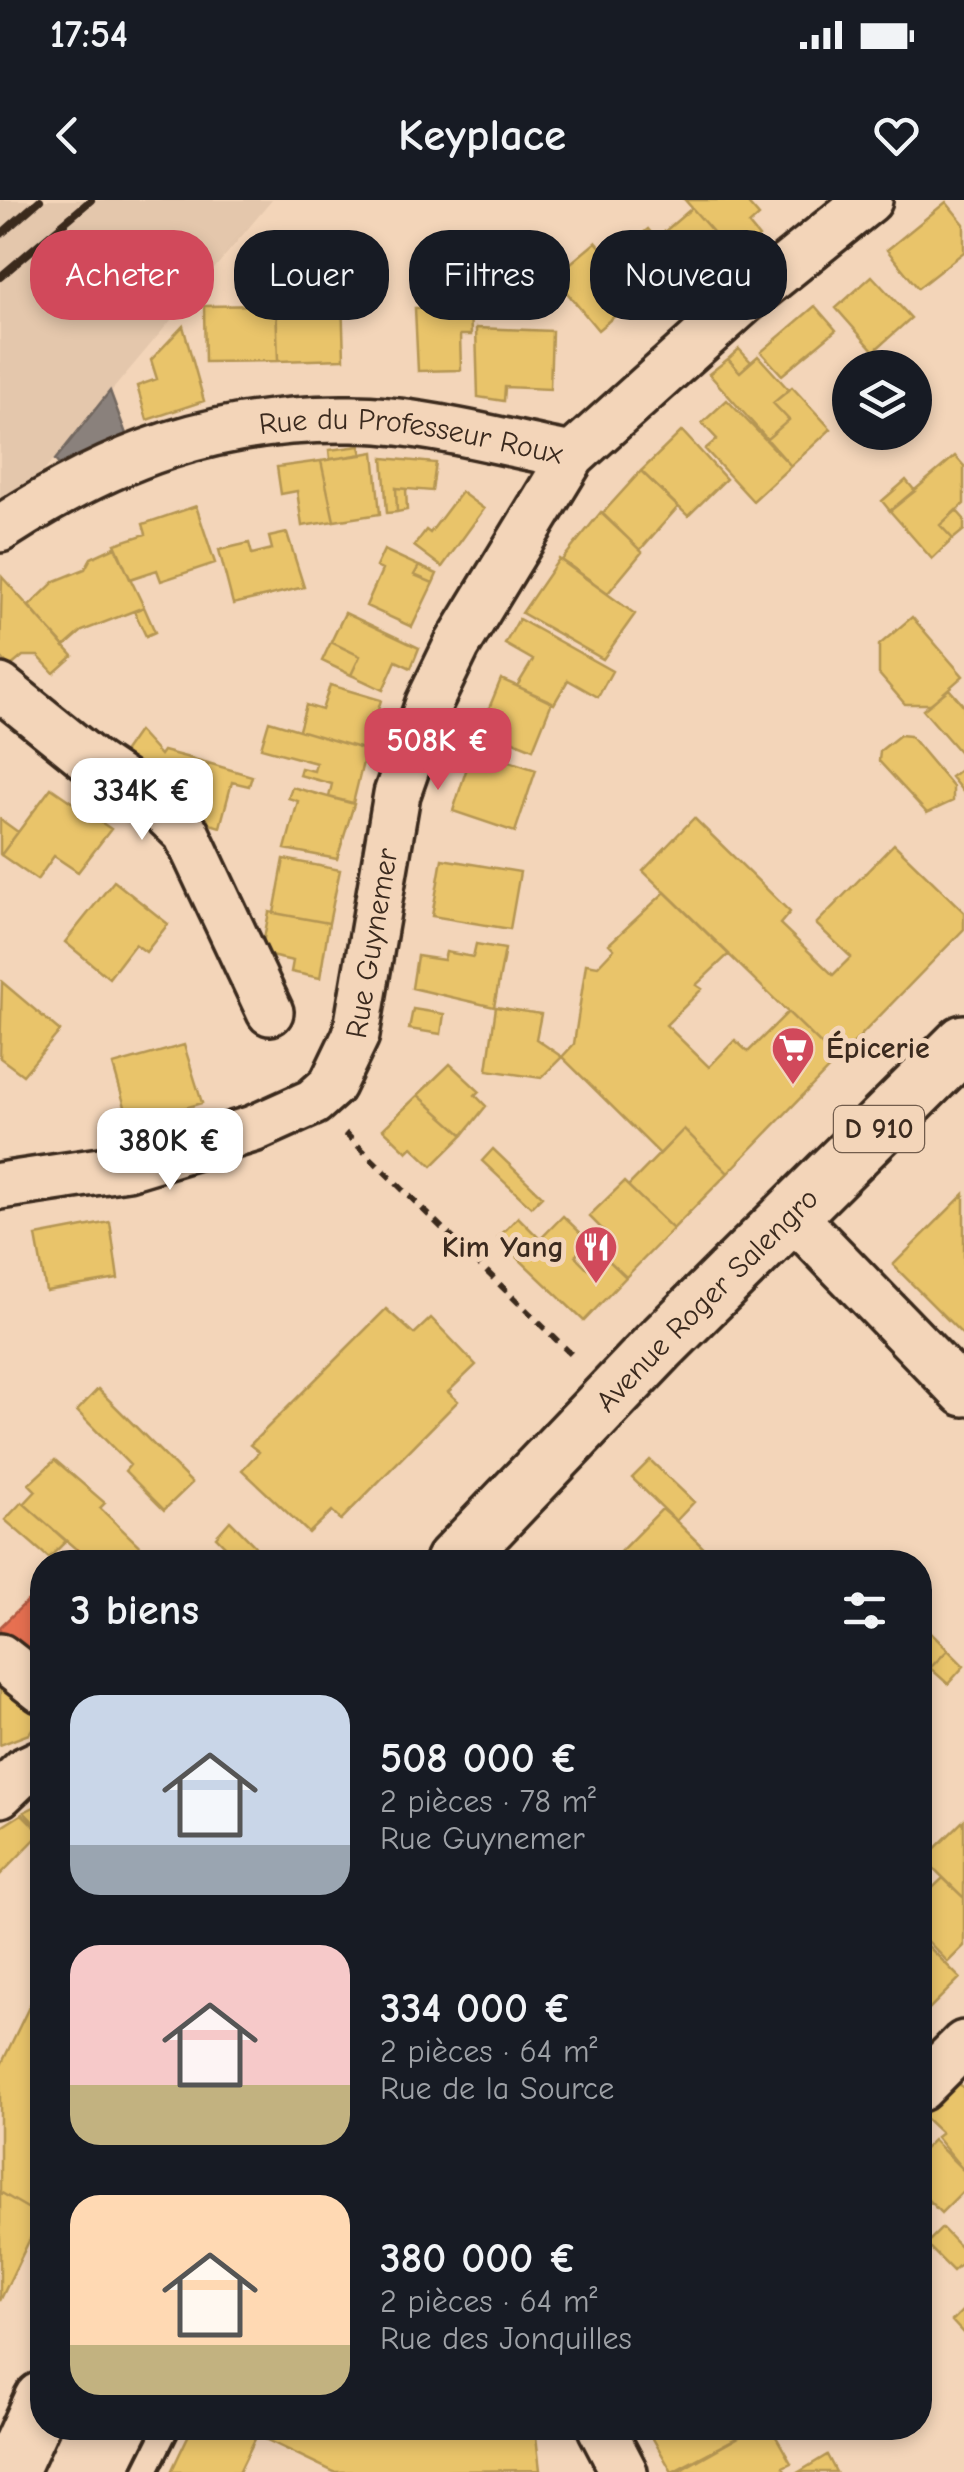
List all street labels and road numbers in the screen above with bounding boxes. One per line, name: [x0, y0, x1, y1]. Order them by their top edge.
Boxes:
street label: Rue du Professeur Roux: [257, 401, 567, 471]
street label: Rue Guynemer: [338, 845, 405, 1041]
road number: D 910: [834, 1106, 924, 1152]
street label: Avenue Roger Salengro: [588, 1181, 825, 1419]

